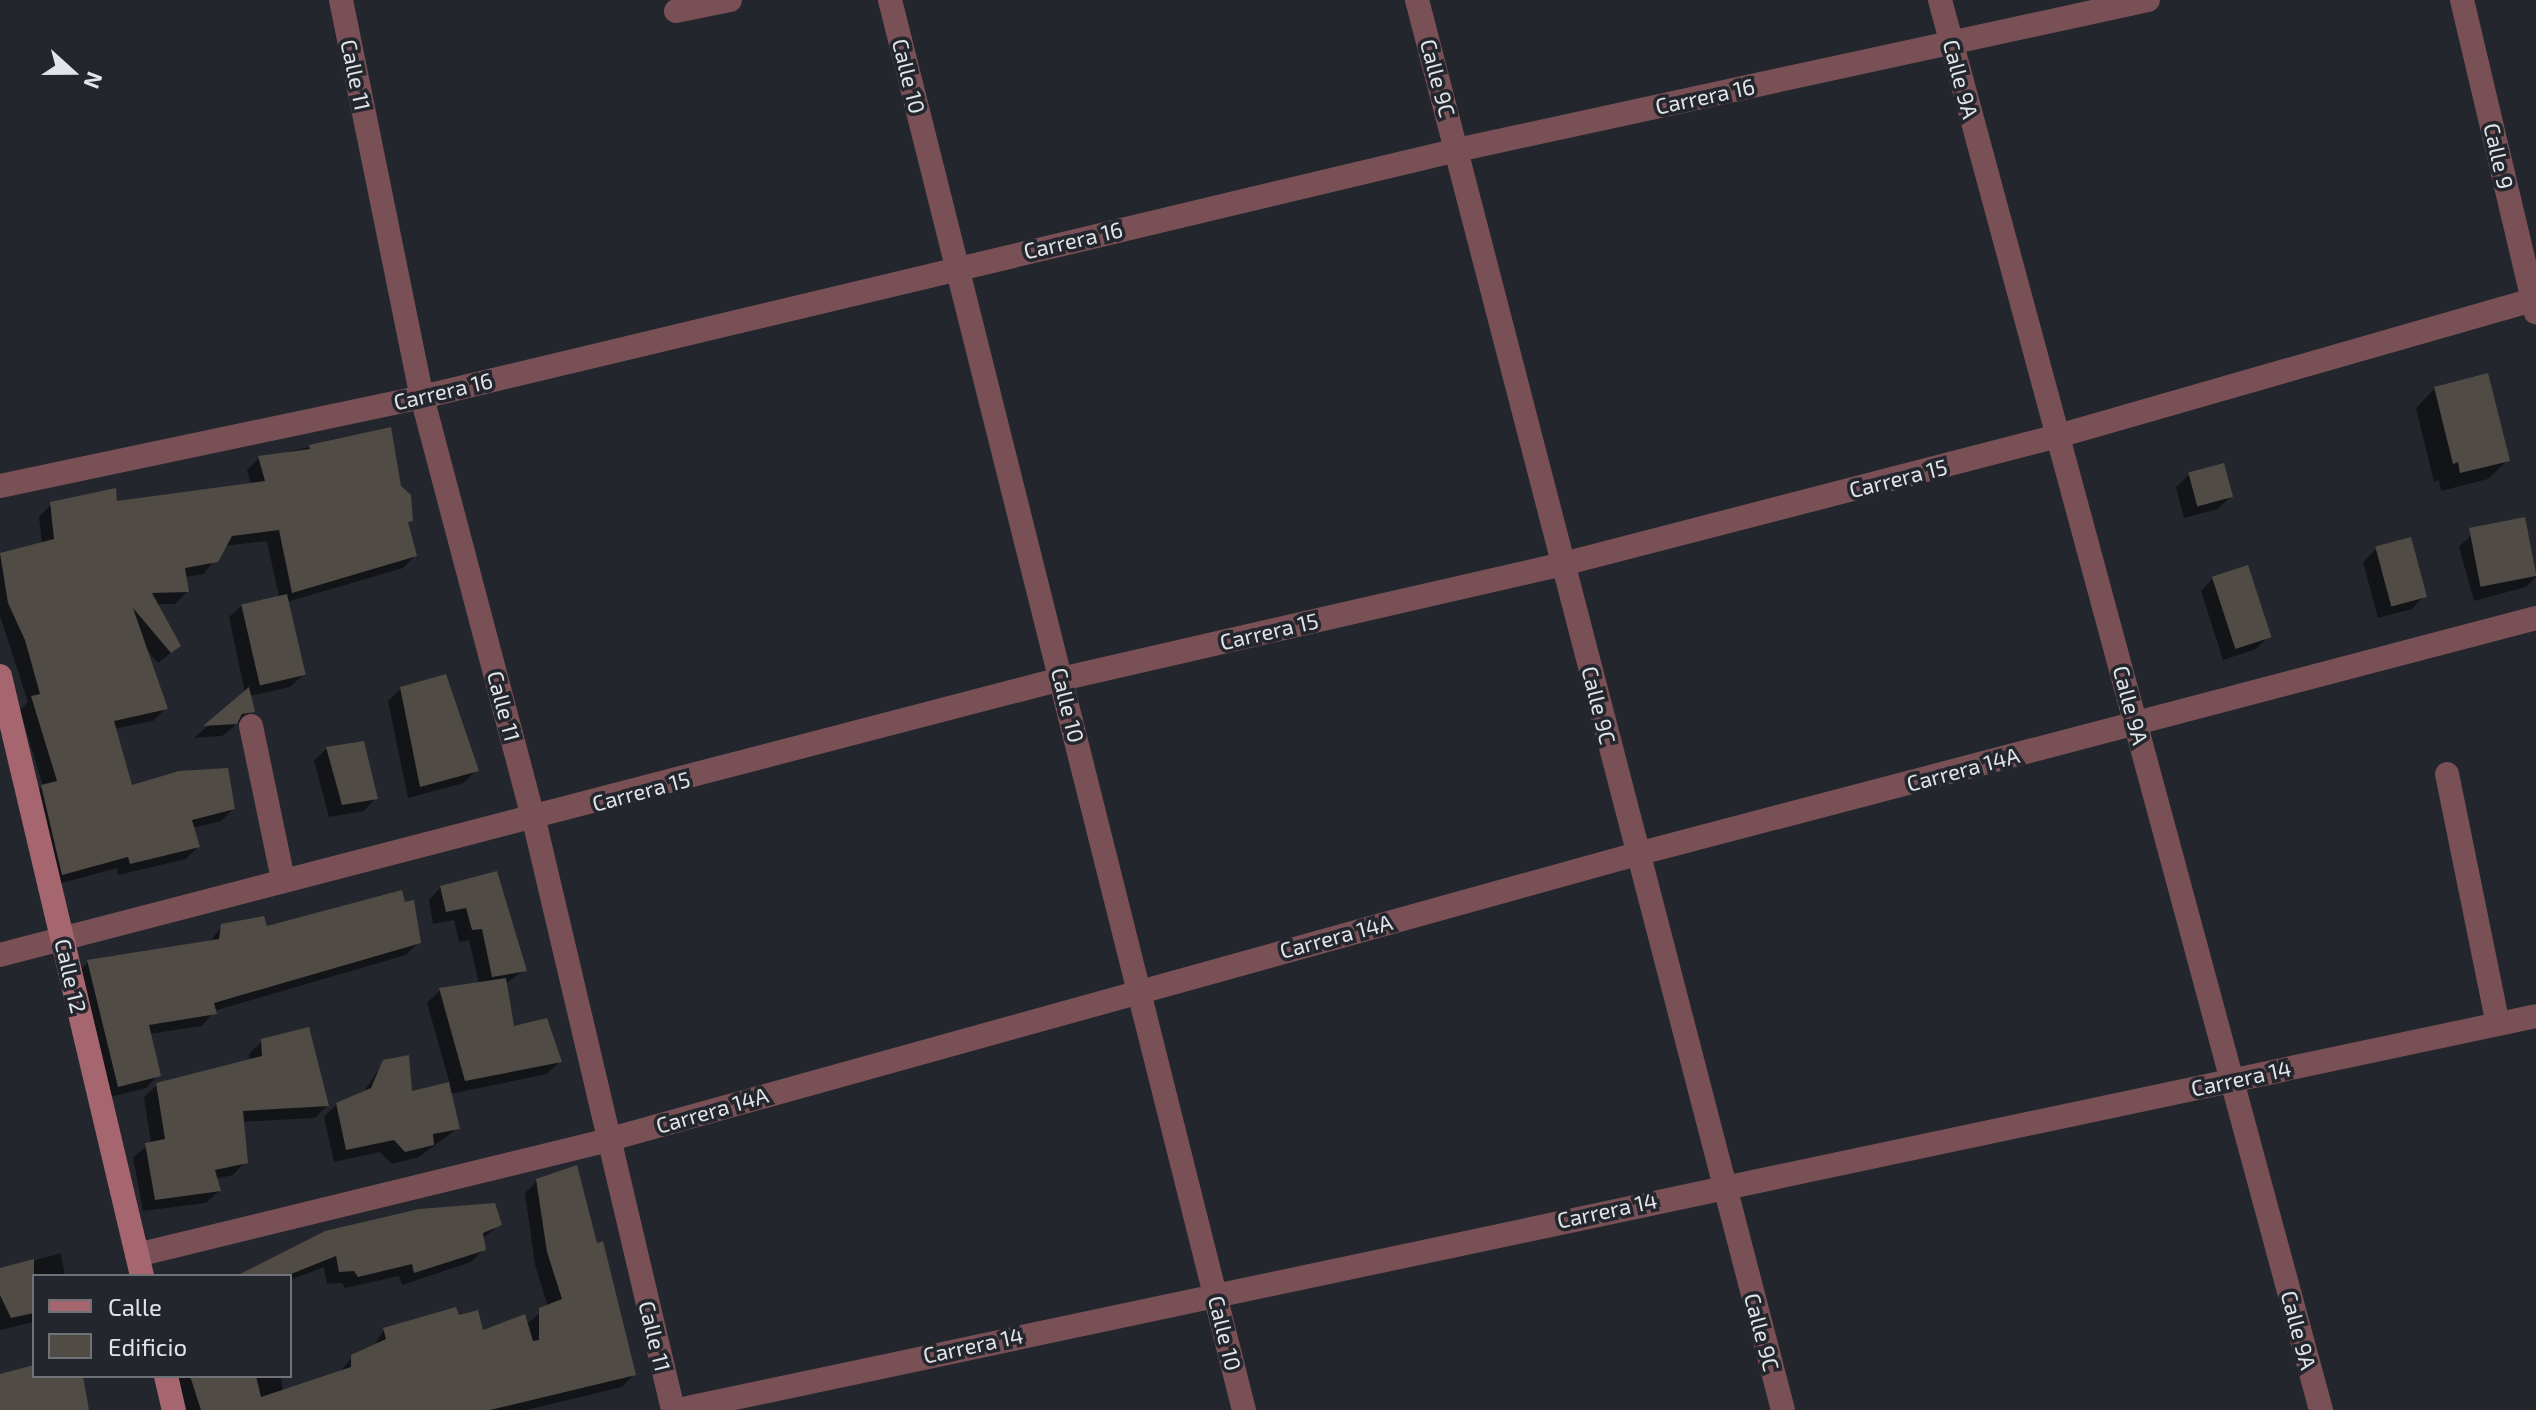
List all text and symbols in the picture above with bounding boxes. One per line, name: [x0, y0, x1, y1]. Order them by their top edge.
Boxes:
north arrow: [32, 32, 112, 112]
street label: Calle 10: [887, 36, 931, 116]
street label: Calle 9C: [1415, 36, 1461, 120]
street label: Calle 11: [336, 37, 376, 113]
street label: Calle 9A: [1938, 37, 1984, 121]
text: N: [79, 69, 109, 93]
street label: Carrera 16: [1653, 73, 1757, 119]
street label: Calle 9: [2479, 120, 2519, 192]
street label: Carrera 16: [1021, 216, 1125, 264]
street label: Carrera 16: [391, 367, 495, 415]
street label: Carrera 15: [1846, 453, 1950, 503]
street label: Carrera 15: [1217, 607, 1321, 655]
street label: Calle 9C: [1577, 663, 1621, 747]
street label: Calle 9A: [2108, 663, 2154, 747]
street label: Calle 10: [1046, 665, 1090, 745]
street label: Calle 11: [482, 668, 526, 744]
street label: Carrera 14A: [1904, 741, 2022, 797]
street label: Carrera 15: [589, 765, 693, 817]
street label: Carrera 14A: [1277, 908, 1395, 964]
street label: Calle 12: [50, 936, 92, 1016]
street label: Carrera 14: [2188, 1054, 2294, 1102]
street label: Carrera 14A: [653, 1081, 771, 1139]
street label: Carrera 14: [1554, 1186, 1660, 1234]
legend: [32, 1274, 292, 1378]
street label: Calle 9A: [2276, 1288, 2322, 1372]
street label: Calle 9C: [1739, 1290, 1785, 1374]
text: Calle: [108, 1292, 162, 1321]
street label: Calle 10: [1203, 1293, 1247, 1373]
street label: Calle 11: [633, 1298, 677, 1374]
street label: Carrera 14: [920, 1321, 1026, 1369]
text: Edificio: [108, 1332, 187, 1361]

